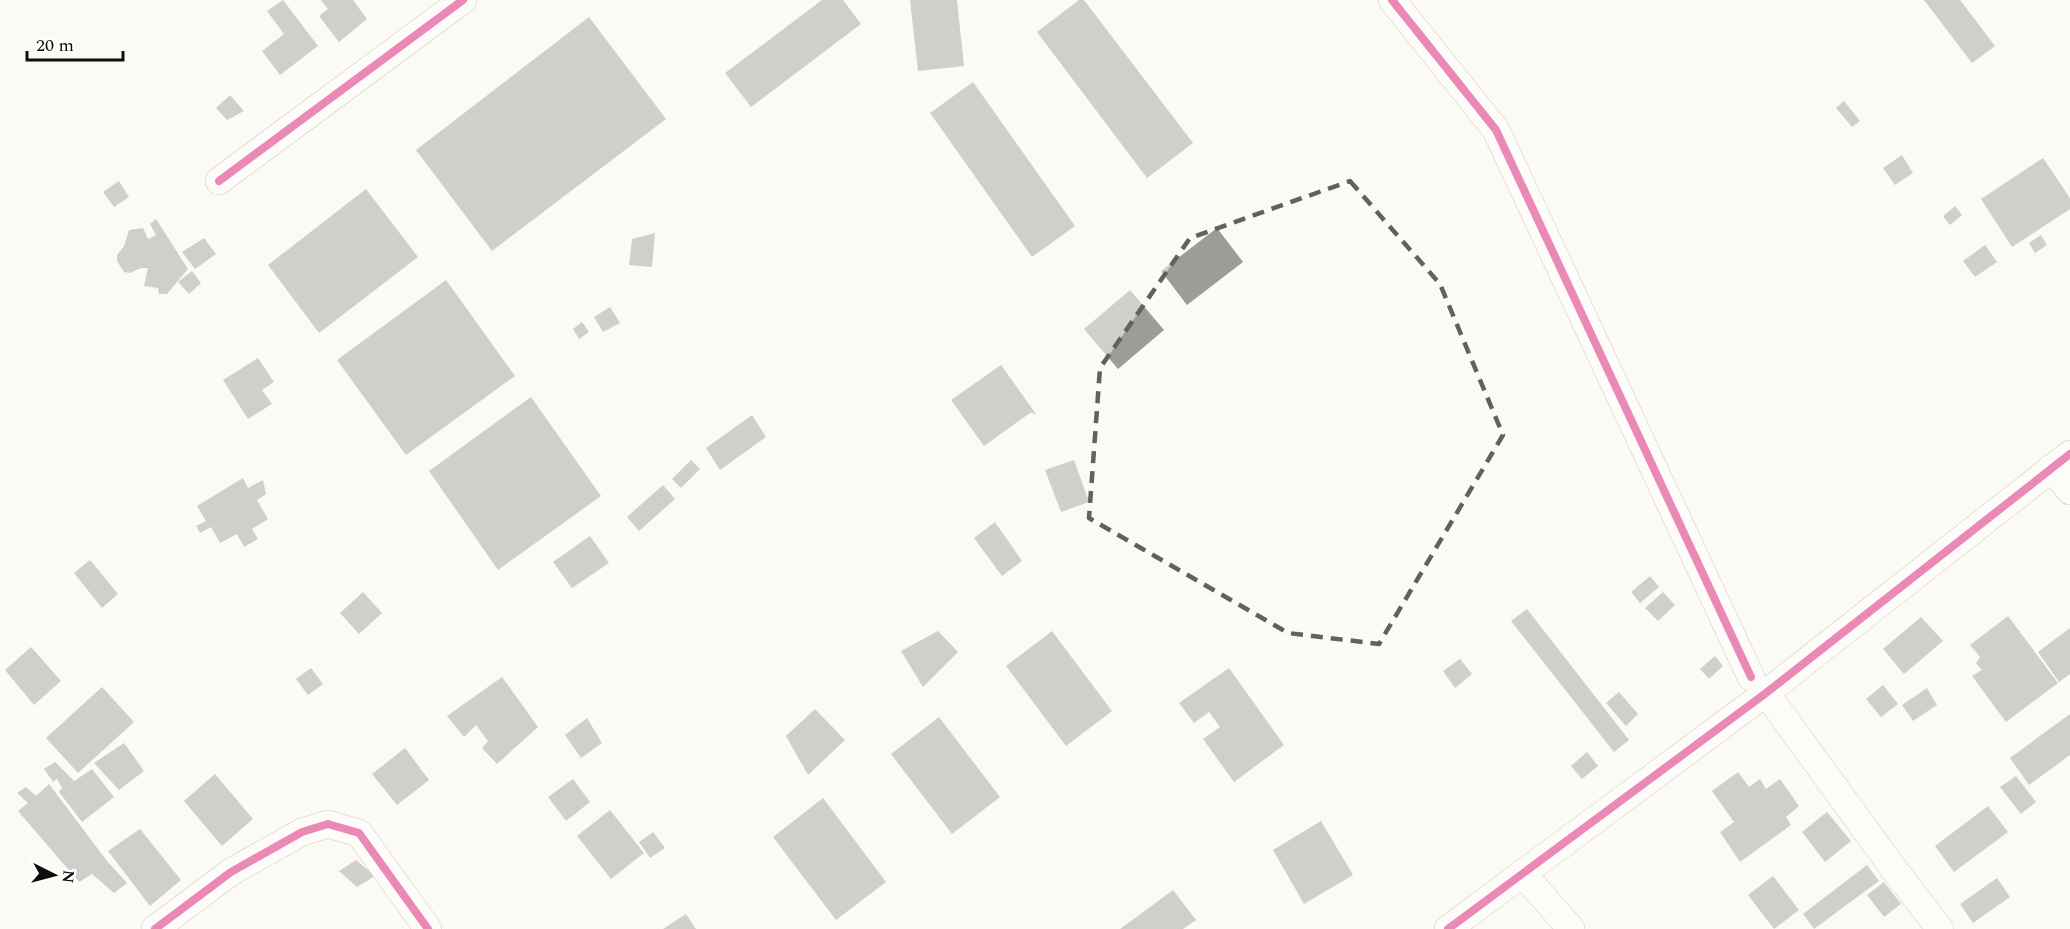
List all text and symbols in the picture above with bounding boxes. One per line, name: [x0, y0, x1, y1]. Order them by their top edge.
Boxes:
scale bar: [27, 24, 123, 62]
text: 20 m: [36, 32, 74, 59]
north arrow: [24, 845, 84, 905]
text: N: [55, 869, 81, 884]

